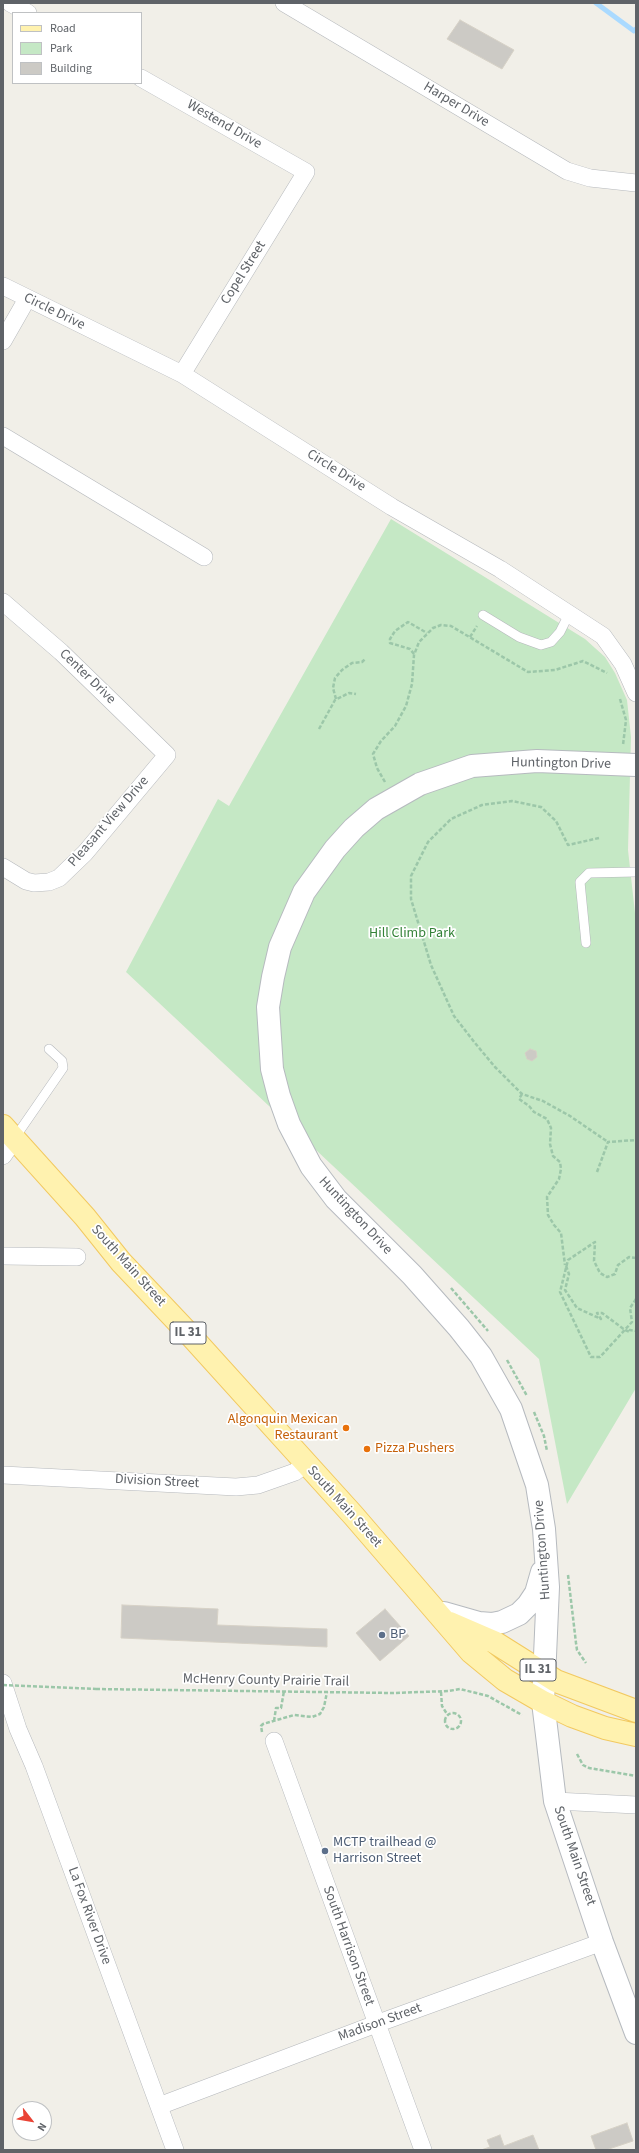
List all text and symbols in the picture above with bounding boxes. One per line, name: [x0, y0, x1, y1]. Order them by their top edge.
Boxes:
legend: [12, 12, 142, 84]
text: Road: [50, 20, 76, 37]
text: Park: [50, 40, 72, 57]
text: Building: [50, 60, 92, 77]
street label: Harper Drive: [420, 79, 492, 131]
street label: Westend Drive: [184, 97, 264, 153]
street label: Copel Street: [218, 238, 270, 308]
street label: Circle Drive: [21, 290, 87, 334]
street label: Circle Drive: [303, 446, 369, 496]
street label: Center Drive: [55, 646, 119, 708]
street label: Huntington Drive: [511, 755, 611, 773]
street label: Pleasant View Drive: [65, 773, 153, 871]
park label: Hill Climb Park: [369, 926, 455, 942]
street label: Huntington Drive: [315, 1174, 395, 1258]
street label: South Main Street: [87, 1222, 169, 1310]
road number: IL 31: [170, 1322, 206, 1344]
place label: Algonquin Mexican Restaurant: [228, 1412, 338, 1444]
marker: Algonquin Mexican Restaurant: [341, 1423, 351, 1433]
place label: Pizza Pushers: [375, 1441, 454, 1457]
marker: Pizza Pushers: [362, 1444, 372, 1454]
street label: South Main Street: [303, 1463, 385, 1551]
street label: Division Street: [114, 1471, 200, 1493]
street label: Huntington Drive: [531, 1499, 555, 1601]
place label: BP: [390, 1627, 406, 1643]
marker: BP: [377, 1630, 387, 1640]
road number: IL 31: [520, 1659, 556, 1681]
street label: McHenry County Prairie Trail: [183, 1671, 349, 1691]
street label: South Main Street: [549, 1804, 599, 1908]
place label: MCTP trailhead @ Harrison Street: [333, 1835, 436, 1868]
marker: MCTP trailhead @ Harrison Street: [320, 1846, 330, 1856]
street label: La Fox River Drive: [64, 1865, 114, 1967]
street label: South Harrison Street: [319, 1884, 377, 2008]
street label: Madison Street: [336, 2000, 424, 2046]
north arrow: [12, 2101, 52, 2141]
text: N: [34, 2120, 50, 2134]

